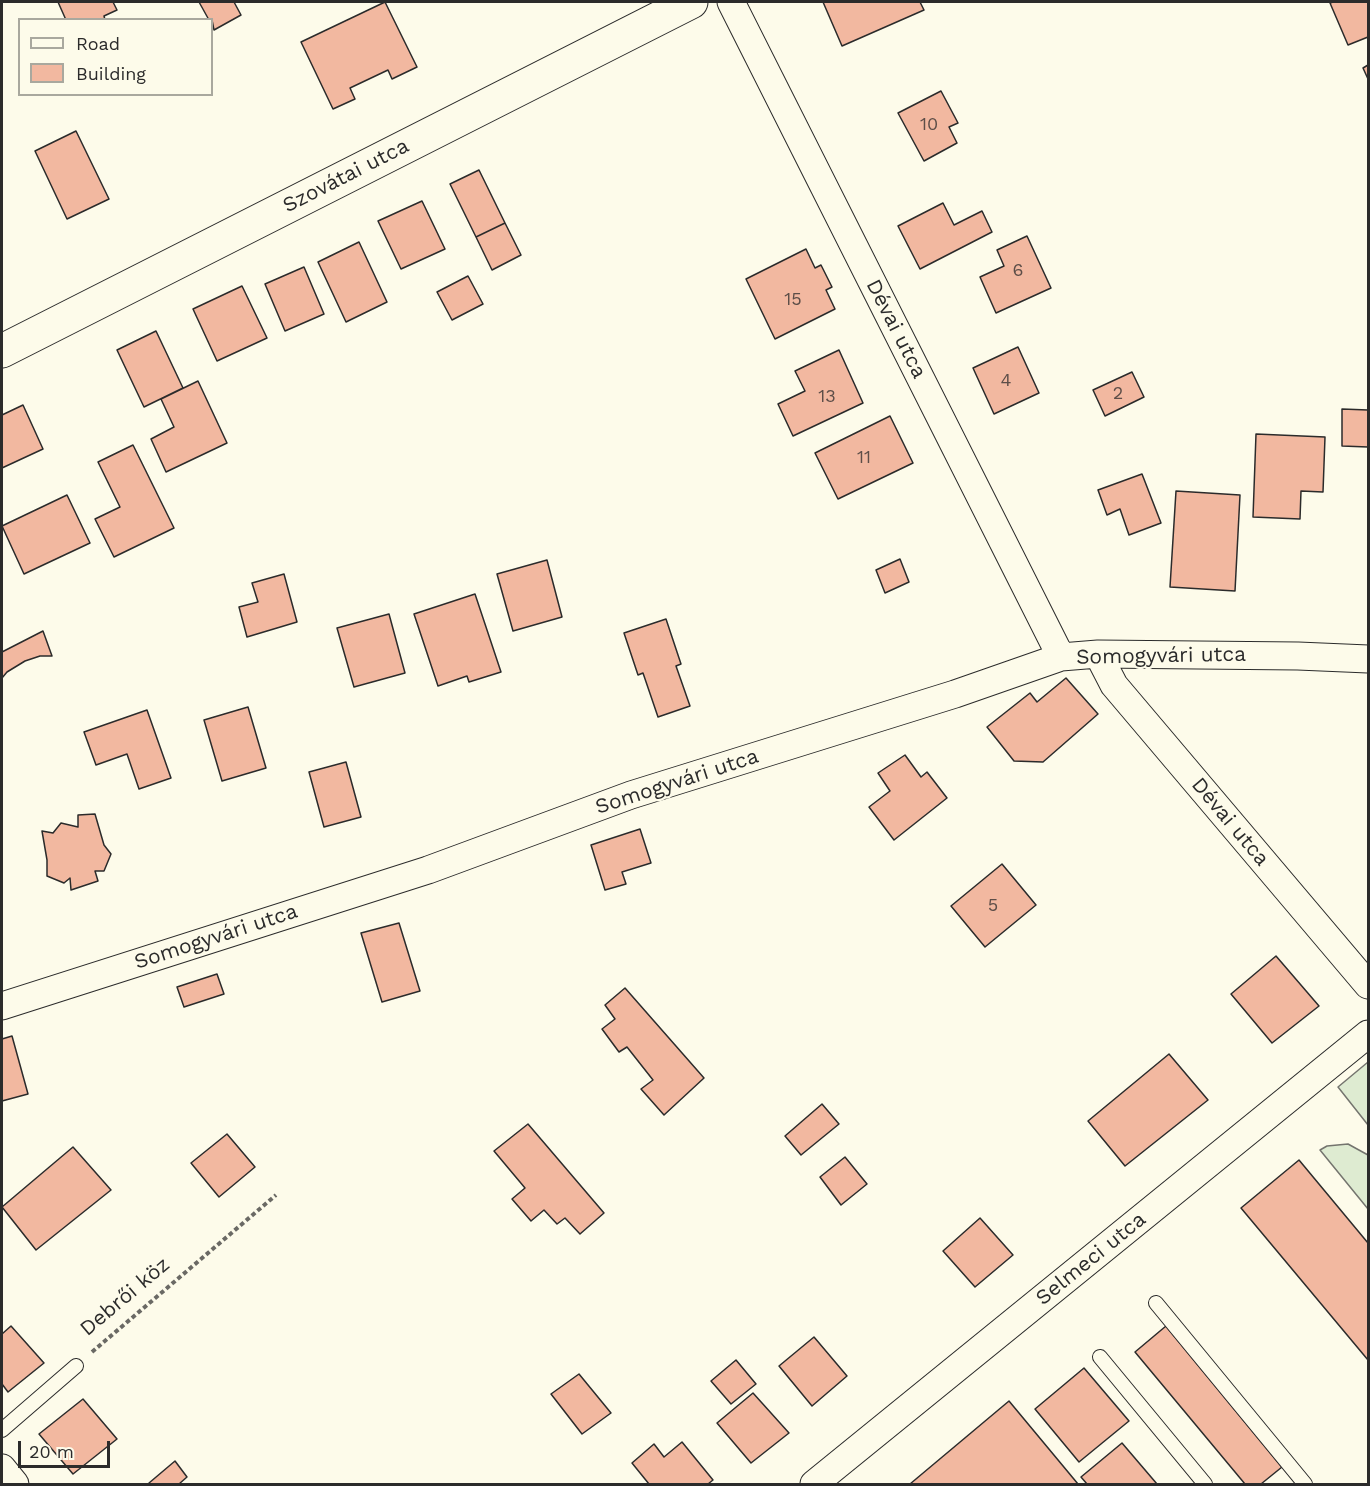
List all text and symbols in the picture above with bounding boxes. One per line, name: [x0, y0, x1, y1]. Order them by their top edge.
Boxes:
legend: [18, 18, 213, 96]
text: Road: [76, 33, 120, 54]
text: Building: [76, 63, 146, 84]
house number: 10: [920, 114, 938, 136]
street label: Szovátai utca: [279, 133, 413, 219]
house number: 6: [1013, 260, 1023, 282]
street label: Dévai utca: [860, 275, 932, 383]
house number: 15: [784, 289, 802, 311]
house number: 4: [1001, 370, 1011, 392]
house number: 2: [1113, 383, 1123, 405]
house number: 13: [818, 386, 836, 408]
house number: 11: [857, 447, 871, 469]
street label: Somogyvári utca: [1076, 642, 1246, 670]
street label: Somogyvári utca: [592, 744, 762, 820]
street label: Dévai utca: [1186, 773, 1274, 871]
house number: 5: [988, 895, 998, 917]
street label: Somogyvári utca: [131, 899, 301, 975]
street label: Selmeci utca: [1031, 1207, 1151, 1311]
street label: Debrői köz: [75, 1252, 175, 1342]
scale bar: [21, 1429, 112, 1467]
text: 20 m: [29, 1441, 74, 1462]

